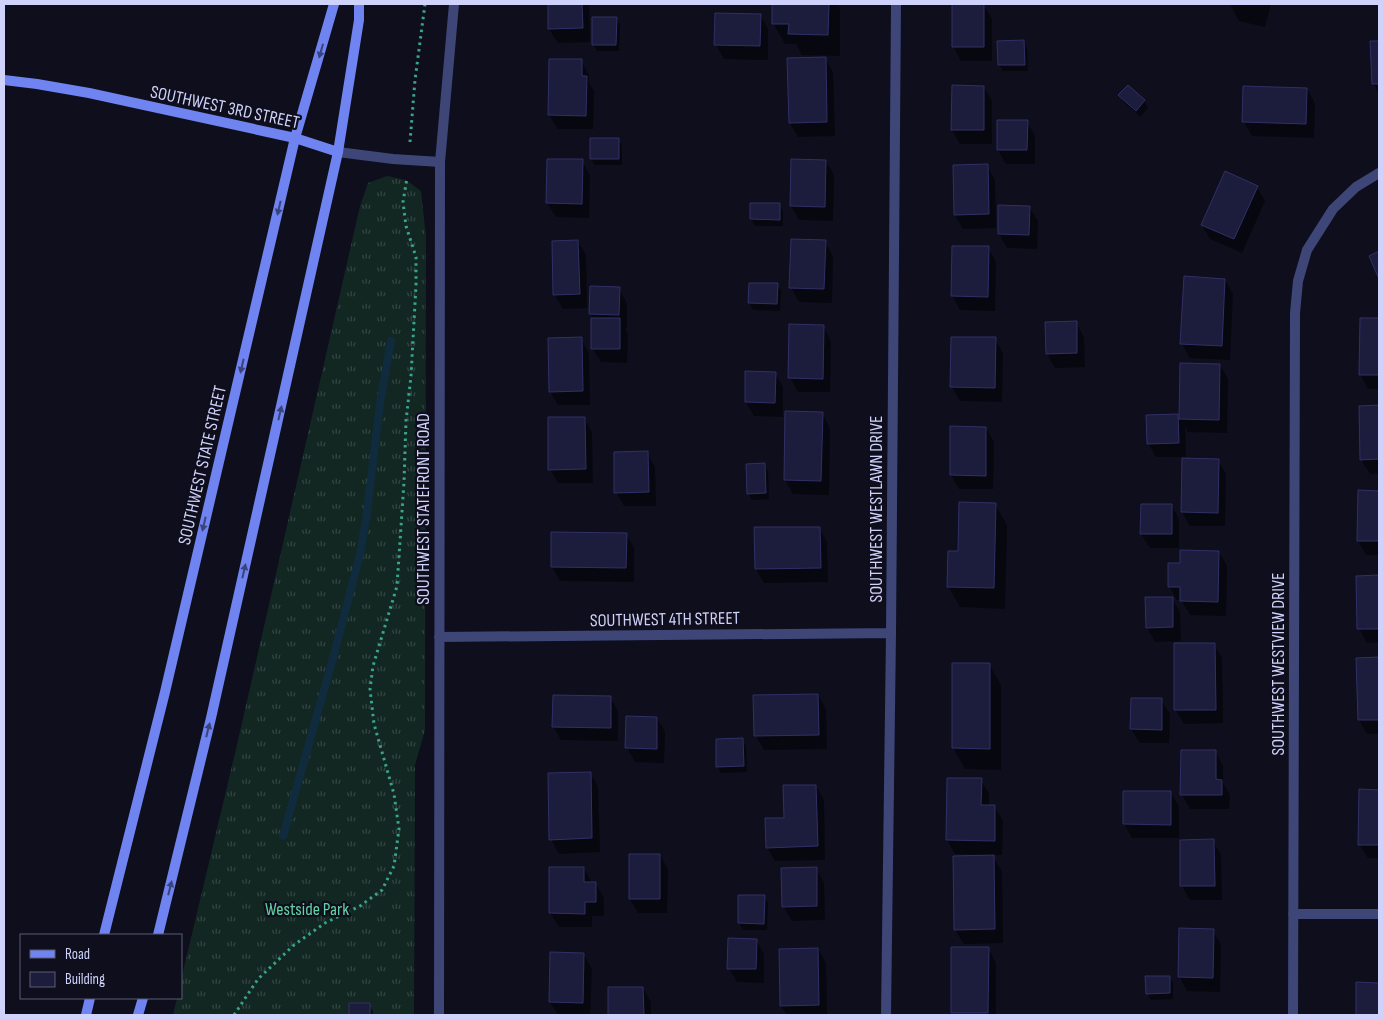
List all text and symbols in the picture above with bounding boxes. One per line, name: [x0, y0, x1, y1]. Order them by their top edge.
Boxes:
one-way arrow: [316, 43, 324, 58]
street label: SOUTHWEST 3RD STREET: [149, 81, 301, 134]
one-way arrow: [275, 200, 283, 215]
one-way arrow: [238, 358, 246, 373]
street label: SOUTHWEST STATE STREET: [174, 383, 231, 547]
one-way arrow: [276, 404, 284, 420]
street label: SOUTHWEST STATEFRONT ROAD: [413, 413, 434, 605]
street label: SOUTHWEST WESTLAWN DRIVE: [866, 415, 887, 603]
one-way arrow: [200, 516, 208, 531]
one-way arrow: [240, 564, 248, 579]
street label: SOUTHWEST WESTVIEW DRIVE: [1268, 573, 1289, 755]
street label: SOUTHWEST 4TH STREET: [590, 608, 740, 631]
one-way arrow: [204, 722, 212, 737]
one-way arrow: [166, 880, 174, 895]
park label: Westside Park: [265, 899, 349, 920]
legend: [20, 934, 182, 999]
text: Road: [65, 945, 90, 964]
text: Building: [65, 970, 105, 989]

